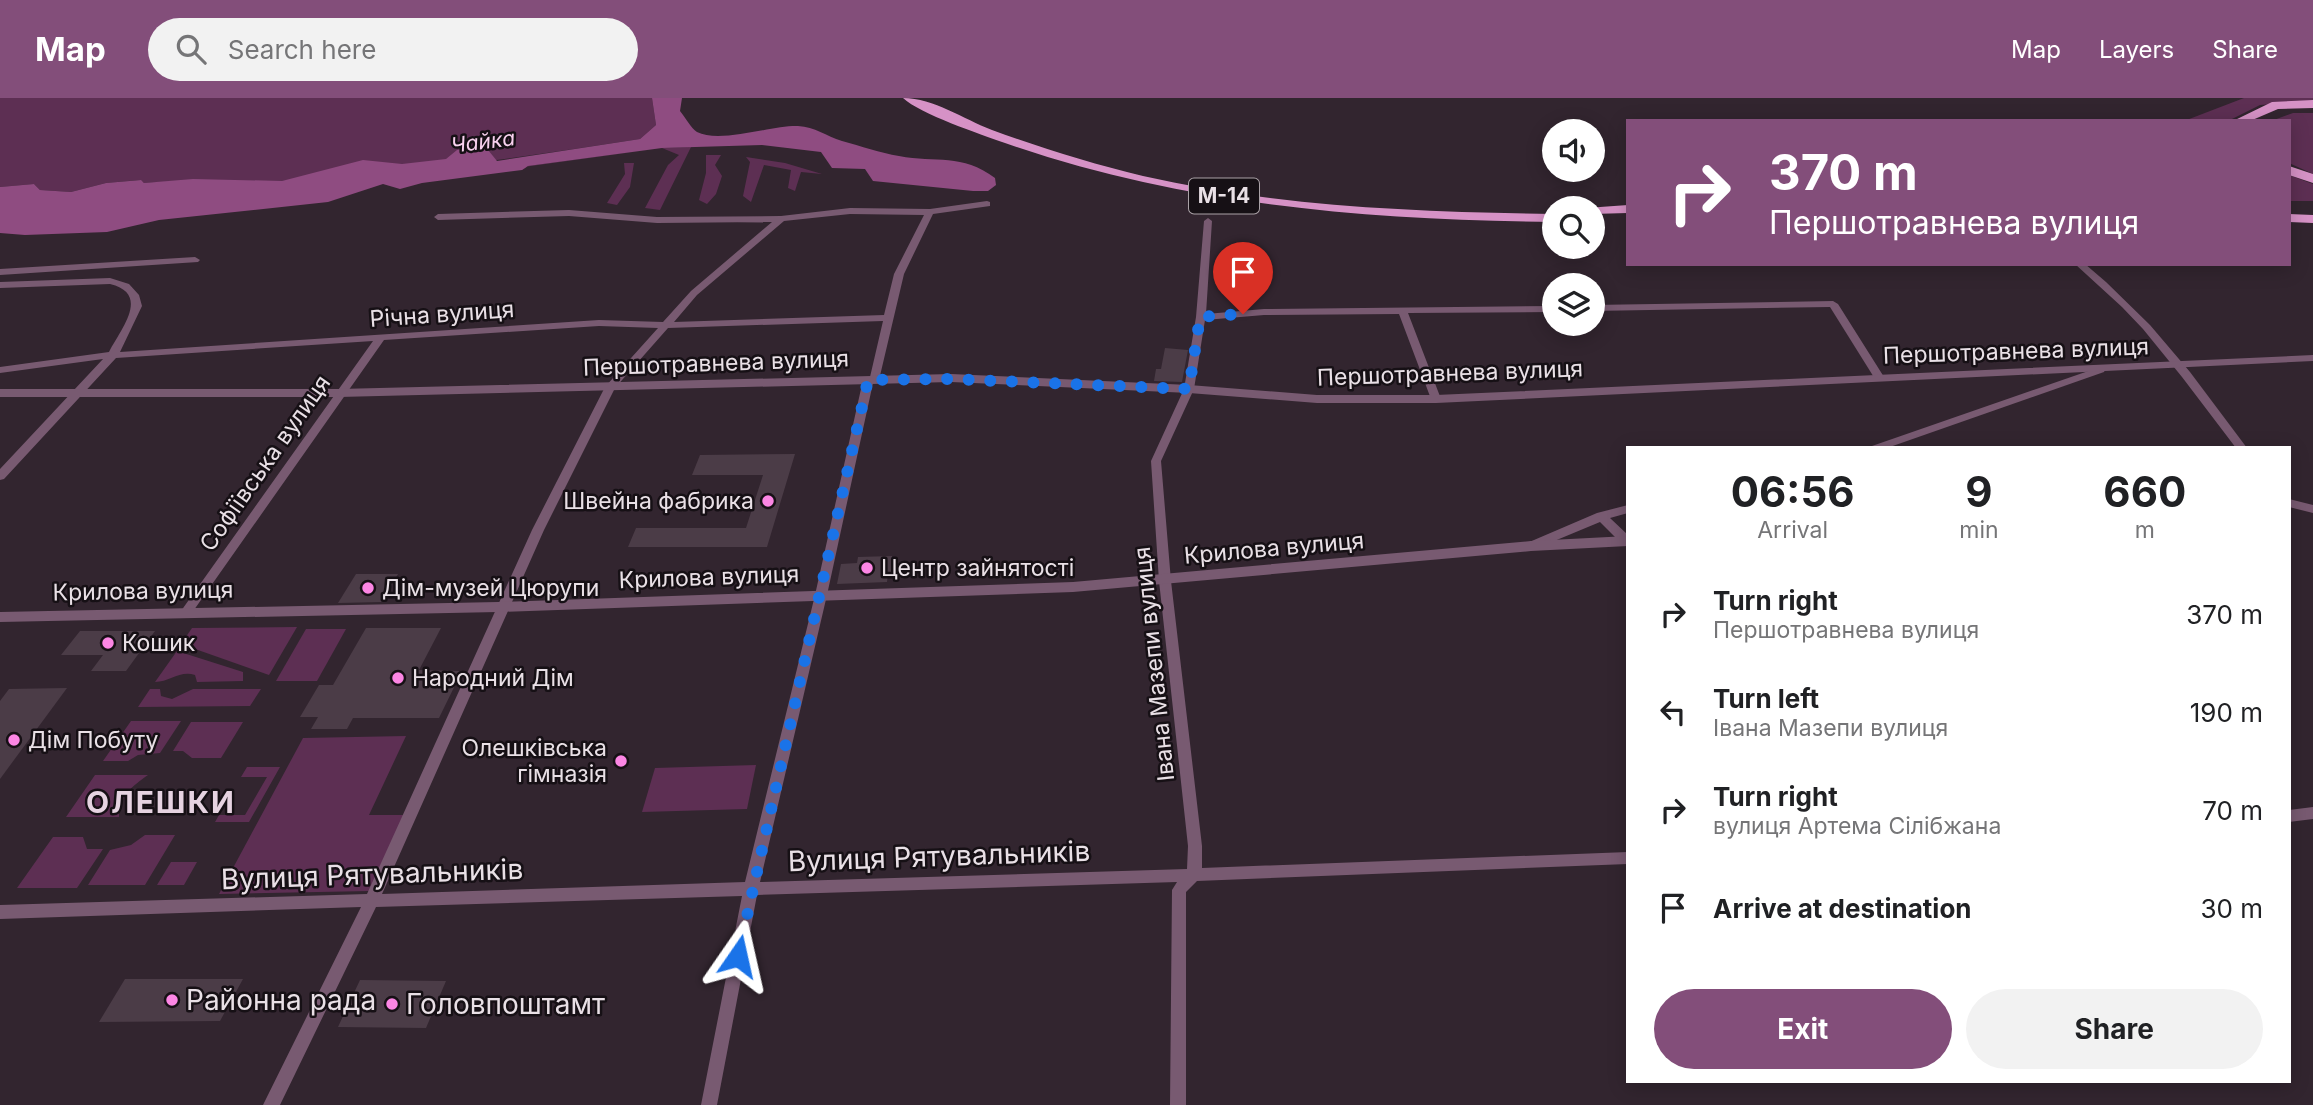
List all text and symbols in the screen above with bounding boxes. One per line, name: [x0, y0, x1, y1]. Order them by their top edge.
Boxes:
search box: [148, 18, 638, 81]
text: Map: [35, 29, 106, 69]
icon: search: [172, 30, 210, 68]
text: Search here: [228, 34, 376, 65]
text: Map: [2011, 35, 2061, 64]
text: Layers: [2099, 35, 2174, 64]
text: Share: [2212, 35, 2278, 64]
map controls: [1542, 119, 1605, 336]
button: sound: [1542, 119, 1605, 182]
water label: Чайка: [449, 125, 516, 158]
text: 370 m: [1769, 143, 1918, 202]
icon: right: [1654, 147, 1745, 238]
road number: М-14: [1189, 178, 1259, 214]
button: search: [1542, 196, 1605, 259]
text: Першотравнева вулиця: [1769, 203, 2139, 242]
pin: [1213, 242, 1273, 314]
icon: arrive: [1224, 253, 1262, 291]
button: layers: [1542, 273, 1605, 336]
street label: Річна вулиця: [369, 295, 515, 333]
street label: Першотравнева вулиця: [1883, 332, 2149, 370]
street label: Першотравнева вулиця: [583, 344, 849, 382]
street label: Першотравнева вулиця: [1317, 354, 1583, 392]
street label: Софіївська вулиця: [194, 370, 336, 556]
text: 06:56: [1731, 466, 1855, 517]
text: 9: [1965, 466, 1993, 517]
text: 660: [2103, 466, 2186, 517]
place label: Швейна фабрика: [563, 487, 754, 515]
marker: Швейна фабрика: [760, 493, 776, 509]
text: Arrival: [1757, 516, 1828, 544]
text: min: [1959, 516, 1999, 544]
text: m: [2135, 516, 2155, 544]
street label: Крилова вулиця: [1183, 526, 1365, 570]
street label: Івана Мазепи вулиця: [1128, 546, 1180, 782]
place label: Центр зайнятості: [881, 554, 1074, 582]
street label: Крилова вулиця: [618, 560, 800, 594]
marker: Центр зайнятості: [859, 560, 875, 576]
place label: Дім-музей Цюрупи: [382, 574, 599, 602]
street label: Крилова вулиця: [52, 575, 234, 607]
marker: Дім-музей Цюрупи: [360, 580, 376, 596]
text: Turn right: [1713, 585, 1838, 616]
icon: right: [1654, 595, 1692, 633]
text: 370 m: [2186, 599, 2263, 630]
text: Першотравнева вулиця: [1713, 616, 1979, 644]
place label: Кошик: [122, 629, 196, 657]
marker: Кошик: [100, 635, 116, 651]
place label: Народний Дім: [412, 664, 574, 692]
marker: Народний Дім: [390, 670, 406, 686]
text: Turn left: [1713, 683, 1819, 714]
icon: left: [1654, 693, 1692, 731]
text: 190 m: [2190, 697, 2263, 728]
text: Івана Мазепи вулиця: [1713, 714, 1948, 742]
place label: Дім Побуту: [28, 726, 158, 754]
marker: Дім Побуту: [6, 732, 22, 748]
place label: Олешківська гімназія: [461, 734, 607, 788]
marker: Олешківська гімназія: [613, 753, 629, 769]
text: Turn right: [1713, 781, 1838, 812]
district label: ОЛЕШКИ: [86, 784, 236, 820]
icon: right: [1654, 791, 1692, 829]
text: 70 m: [2202, 795, 2263, 826]
text: вулиця Артема Сілібжана: [1713, 812, 2001, 840]
street label: Вулиця Рятувальників: [787, 834, 1091, 878]
street label: Вулиця Рятувальників: [220, 852, 524, 896]
icon: arrive: [1654, 889, 1692, 927]
text: Arrive at destination: [1713, 893, 1972, 924]
text: 30 m: [2200, 893, 2263, 924]
position arrow: [701, 919, 775, 993]
place label: Районна рада: [186, 983, 376, 1017]
place label: Головпоштамт: [406, 987, 605, 1021]
button: Exit: [1654, 989, 1952, 1069]
button: Share: [1966, 989, 2263, 1069]
marker: Районна рада: [164, 992, 180, 1008]
marker: Головпоштамт: [384, 996, 400, 1012]

